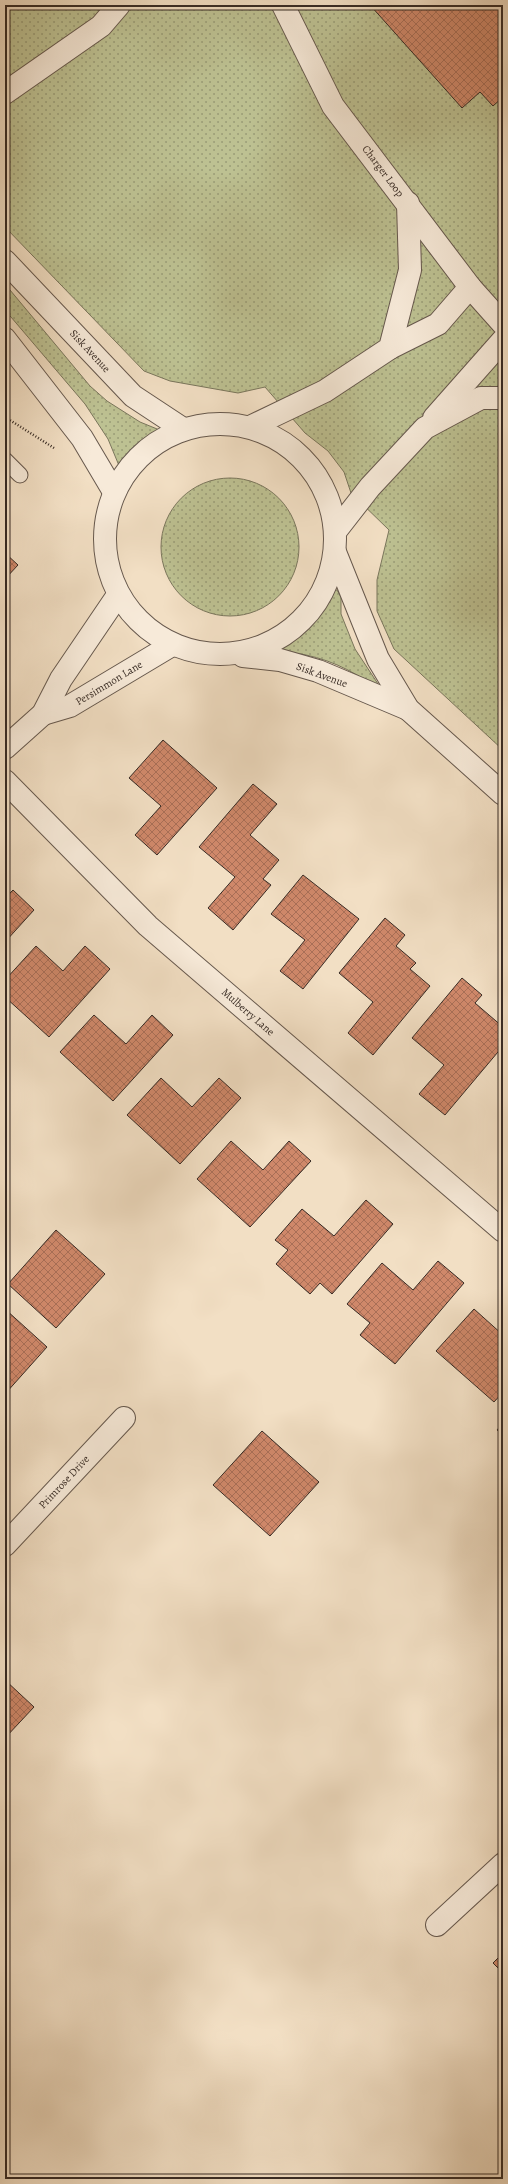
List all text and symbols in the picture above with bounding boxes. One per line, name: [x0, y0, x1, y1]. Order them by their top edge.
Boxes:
street label: Charger Loop: [359, 142, 408, 200]
street label: Sisk Avenue: [66, 326, 114, 376]
street label: Persimmon Lane: [73, 657, 145, 709]
street label: Sisk Avenue: [294, 659, 350, 691]
street label: Mulberry Lane: [218, 985, 278, 1039]
street label: Primrose Drive: [35, 1452, 93, 1512]

